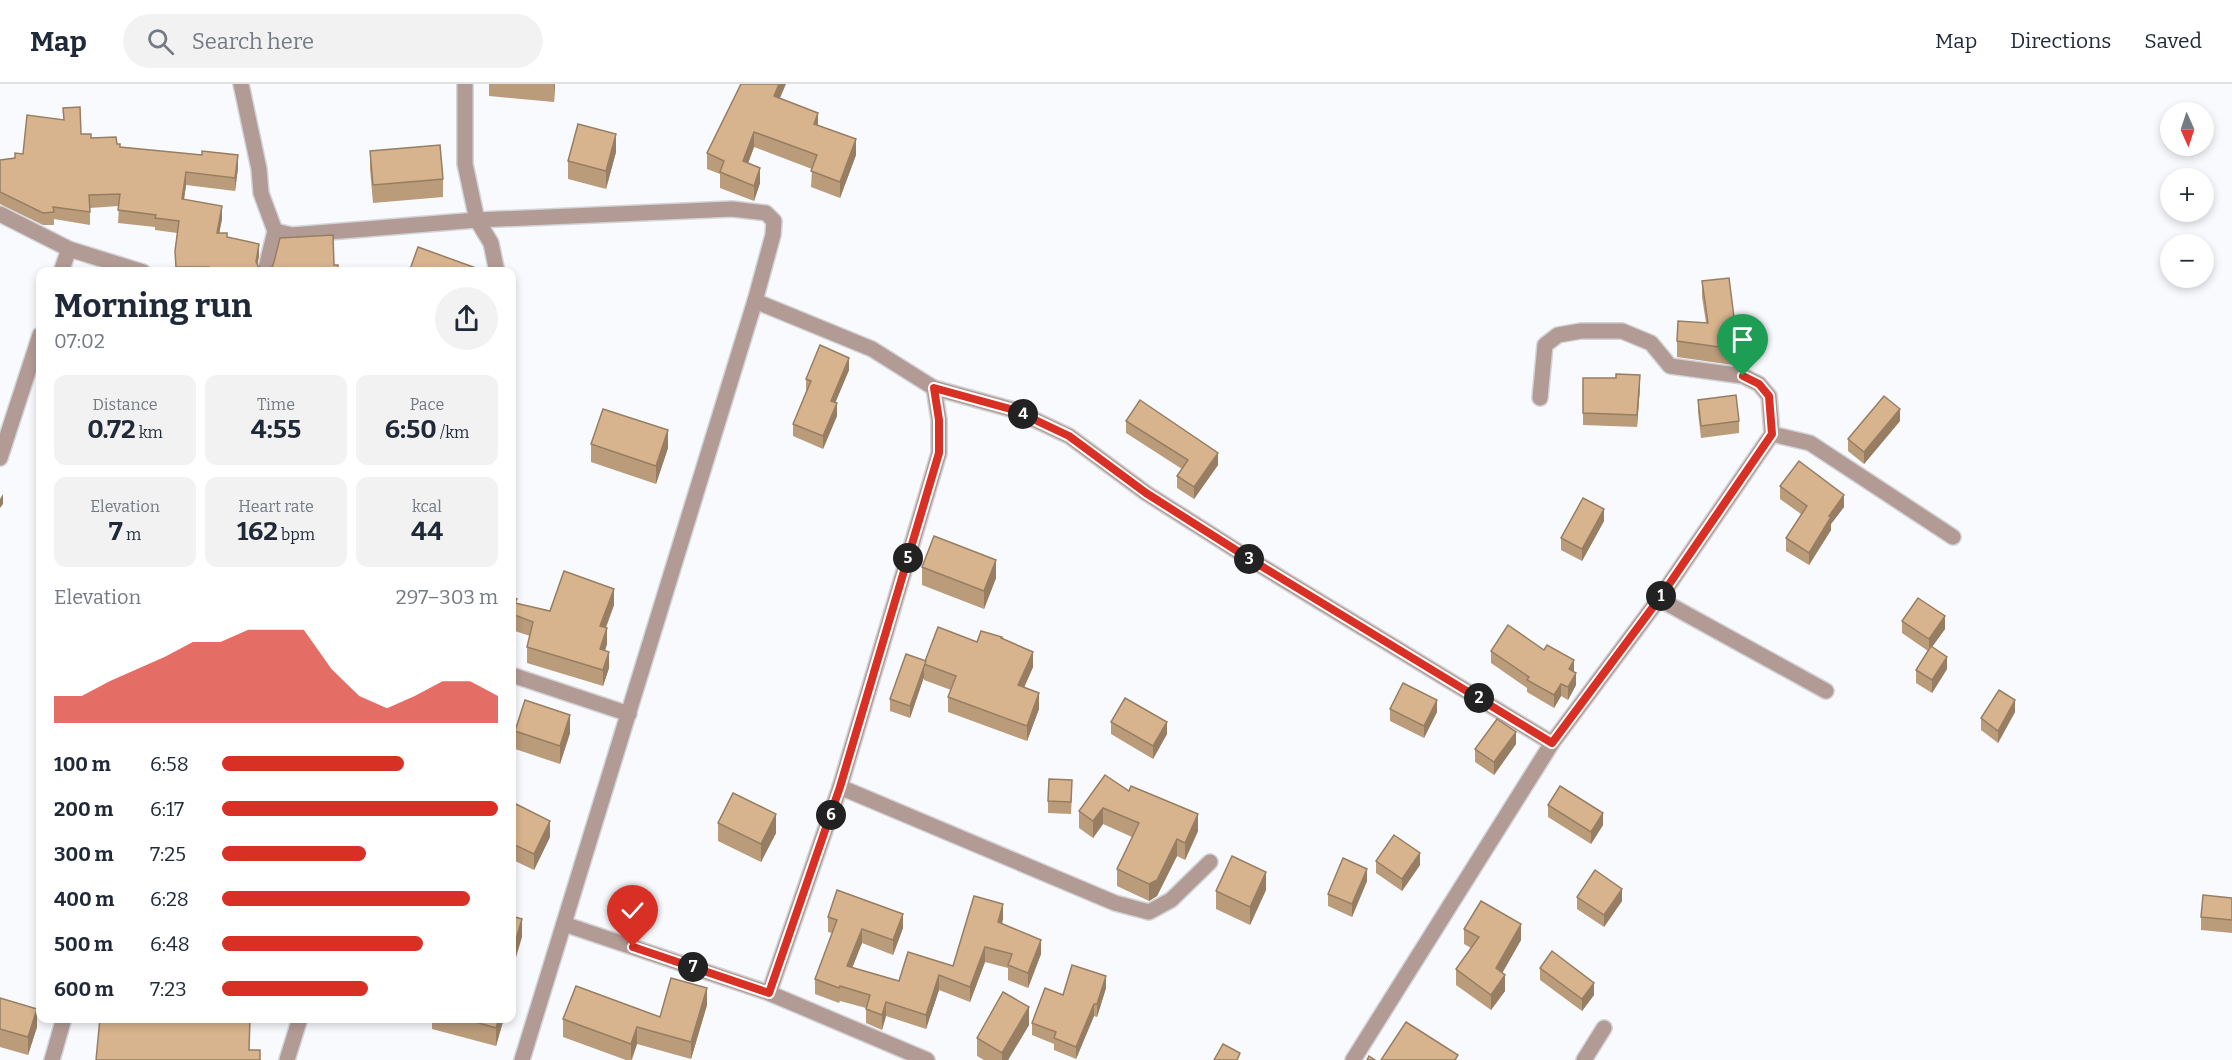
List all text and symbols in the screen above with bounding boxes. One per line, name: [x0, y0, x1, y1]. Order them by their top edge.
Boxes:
search box: [123, 14, 543, 68]
text: Map: [30, 25, 87, 58]
icon: search: [144, 25, 177, 58]
text: Search here: [192, 28, 314, 55]
text: Map: [1935, 28, 1977, 54]
text: Directions: [2010, 28, 2111, 54]
text: Saved: [2144, 28, 2202, 54]
north arrow: [2160, 102, 2214, 156]
map controls: [2160, 102, 2214, 288]
button: +: [2160, 168, 2214, 222]
button: −: [2160, 234, 2214, 288]
text: Morning run: [54, 286, 252, 326]
button: share: [435, 287, 498, 350]
pin: [1717, 314, 1768, 376]
icon: arrive: [1726, 323, 1759, 356]
text: 07:02: [54, 329, 105, 353]
text: Distance: [93, 395, 157, 414]
text: Time: [257, 395, 295, 414]
text: Pace: [410, 395, 444, 414]
pin: 4: [1008, 399, 1038, 429]
text: 4: [1018, 404, 1028, 423]
text: 0.72: [87, 414, 136, 445]
text: 4:55: [251, 414, 301, 445]
text: 6:50: [385, 414, 437, 445]
text: km: [136, 423, 163, 442]
text: /km: [437, 423, 469, 442]
text: Elevation: [90, 497, 160, 516]
text: Heart rate: [238, 497, 314, 516]
text: kcal: [412, 497, 442, 516]
text: 7: [109, 516, 123, 547]
text: 162: [237, 516, 278, 547]
text: 44: [411, 516, 443, 547]
text: m: [123, 525, 141, 544]
text: bpm: [278, 525, 315, 544]
pin: 5: [893, 543, 923, 573]
pin: 3: [1234, 544, 1264, 574]
text: 5: [904, 548, 912, 567]
text: 3: [1244, 549, 1254, 568]
pin: 1: [1646, 581, 1676, 611]
text: Elevation: [54, 585, 141, 609]
text: 297–303 m: [396, 585, 498, 609]
text: 1: [1658, 586, 1664, 605]
pin: 2: [1464, 683, 1494, 713]
text: 2: [1474, 688, 1484, 707]
text: 100 m: [54, 752, 111, 776]
text: 6:58: [150, 752, 189, 776]
text: 200 m: [54, 797, 113, 821]
text: 6:17: [150, 797, 184, 821]
pin: 6: [816, 800, 846, 830]
text: 6: [826, 805, 836, 824]
text: 300 m: [54, 842, 114, 866]
text: 7:25: [150, 842, 186, 866]
pin: [607, 885, 658, 947]
text: 400 m: [54, 887, 114, 911]
text: 6:28: [150, 887, 189, 911]
icon: check: [616, 894, 649, 927]
text: 500 m: [54, 932, 113, 956]
text: 6:48: [150, 932, 190, 956]
pin: 7: [678, 952, 708, 982]
text: 7: [689, 957, 697, 976]
text: 600 m: [54, 977, 114, 1001]
text: 7:23: [150, 977, 187, 1001]

